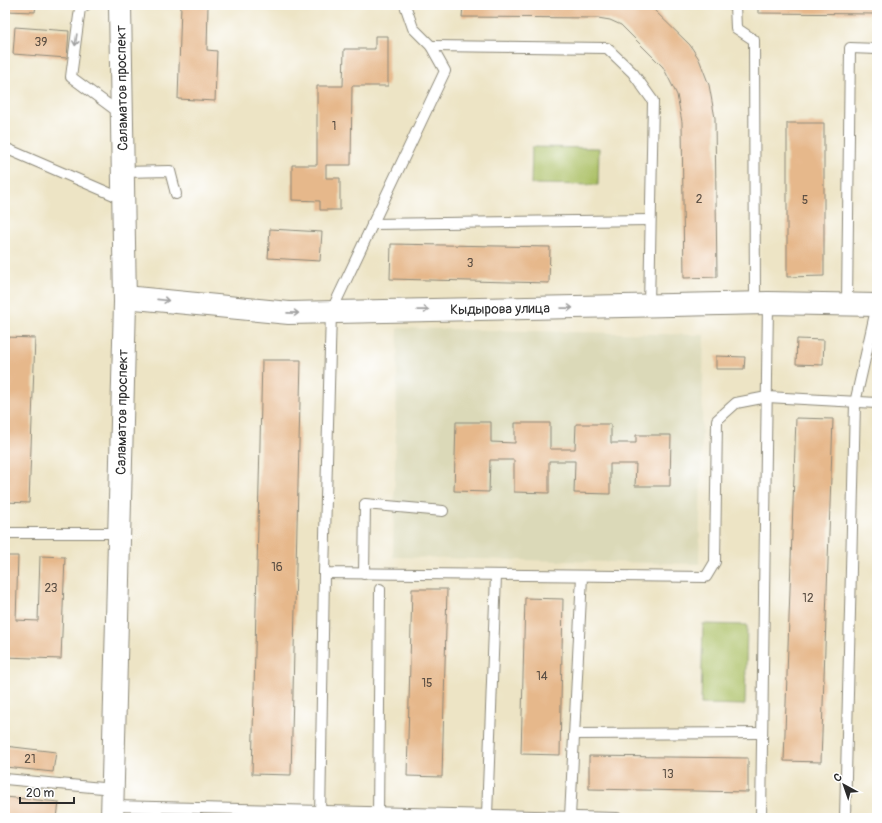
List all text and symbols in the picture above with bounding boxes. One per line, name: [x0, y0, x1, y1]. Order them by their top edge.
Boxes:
street label: Саламатов проспект: [112, 25, 132, 151]
one-way arrow: [72, 33, 80, 46]
house number: 39: [35, 35, 47, 50]
house number: 1: [332, 119, 336, 134]
house number: 2: [696, 192, 703, 207]
house number: 5: [802, 193, 808, 208]
house number: 3: [467, 256, 474, 271]
one-way arrow: [156, 297, 169, 304]
street label: Кыдырова улица: [450, 300, 550, 318]
one-way arrow: [560, 304, 573, 311]
one-way arrow: [416, 307, 429, 314]
one-way arrow: [286, 309, 299, 317]
street label: Саламатов проспект: [112, 349, 132, 475]
house number: 16: [271, 560, 283, 575]
house number: 23: [44, 581, 58, 596]
house number: 12: [802, 591, 814, 606]
house number: 14: [536, 669, 548, 684]
house number: 15: [421, 676, 433, 691]
house number: 21: [24, 752, 36, 767]
north arrow: [824, 765, 864, 805]
house number: 13: [662, 767, 674, 782]
text: С: [831, 770, 845, 785]
scale bar: [20, 779, 74, 805]
text: 20 m: [26, 786, 55, 801]

